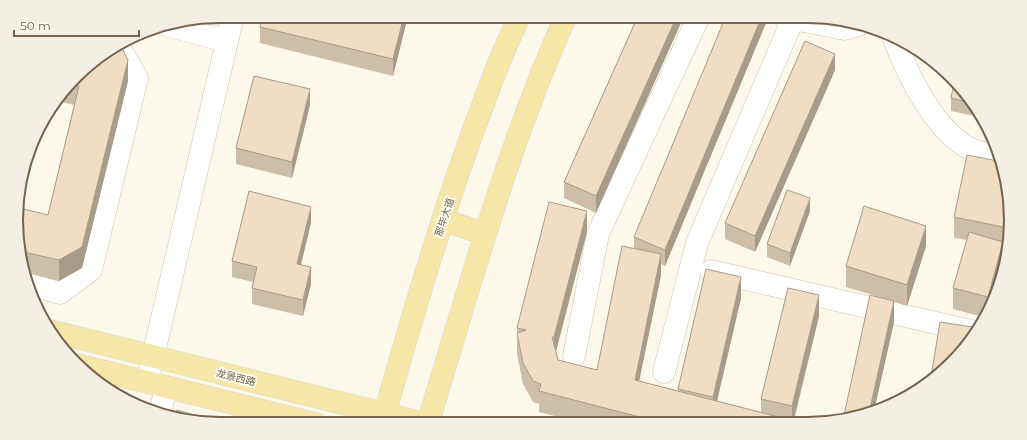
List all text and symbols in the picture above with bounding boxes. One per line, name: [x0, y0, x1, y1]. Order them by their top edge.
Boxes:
scale bar: [14, 12, 139, 38]
text: 50 m: [20, 18, 51, 33]
street label: 那毕大道: [432, 196, 457, 238]
street label: 龙景西路: [215, 366, 257, 389]

